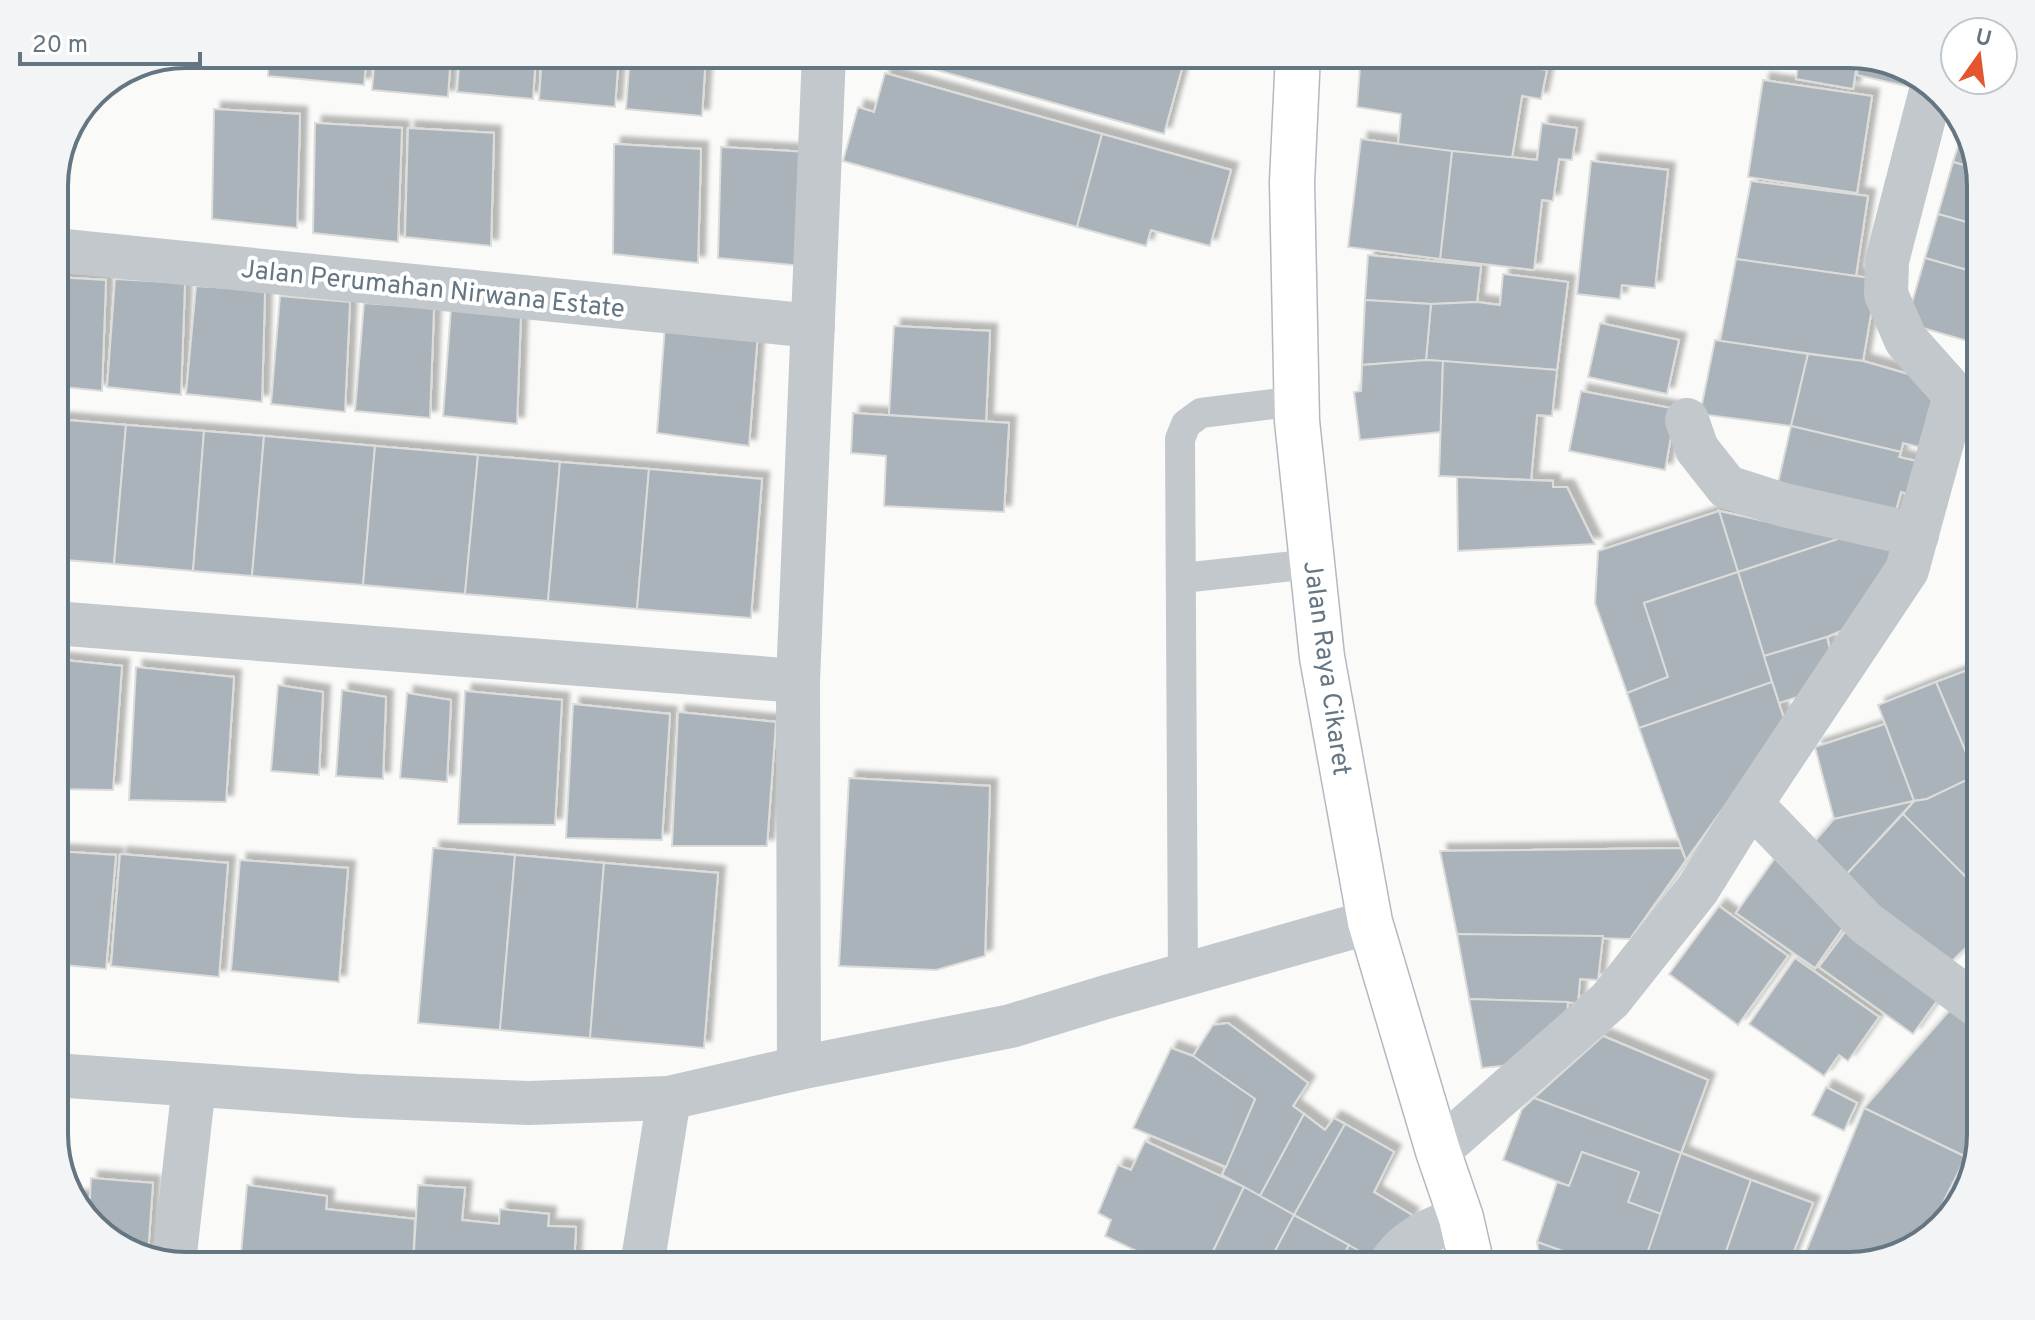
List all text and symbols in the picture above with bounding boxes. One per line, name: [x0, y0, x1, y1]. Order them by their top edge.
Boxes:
scale bar: [20, 16, 200, 66]
north arrow: [1939, 16, 2019, 96]
text: U: [1972, 24, 1994, 54]
text: 20 m: [32, 31, 88, 61]
street label: Jalan Perumahan Nirwana Estate: [239, 254, 626, 327]
street label: Jalan Raya Cikaret: [1294, 559, 1357, 778]

